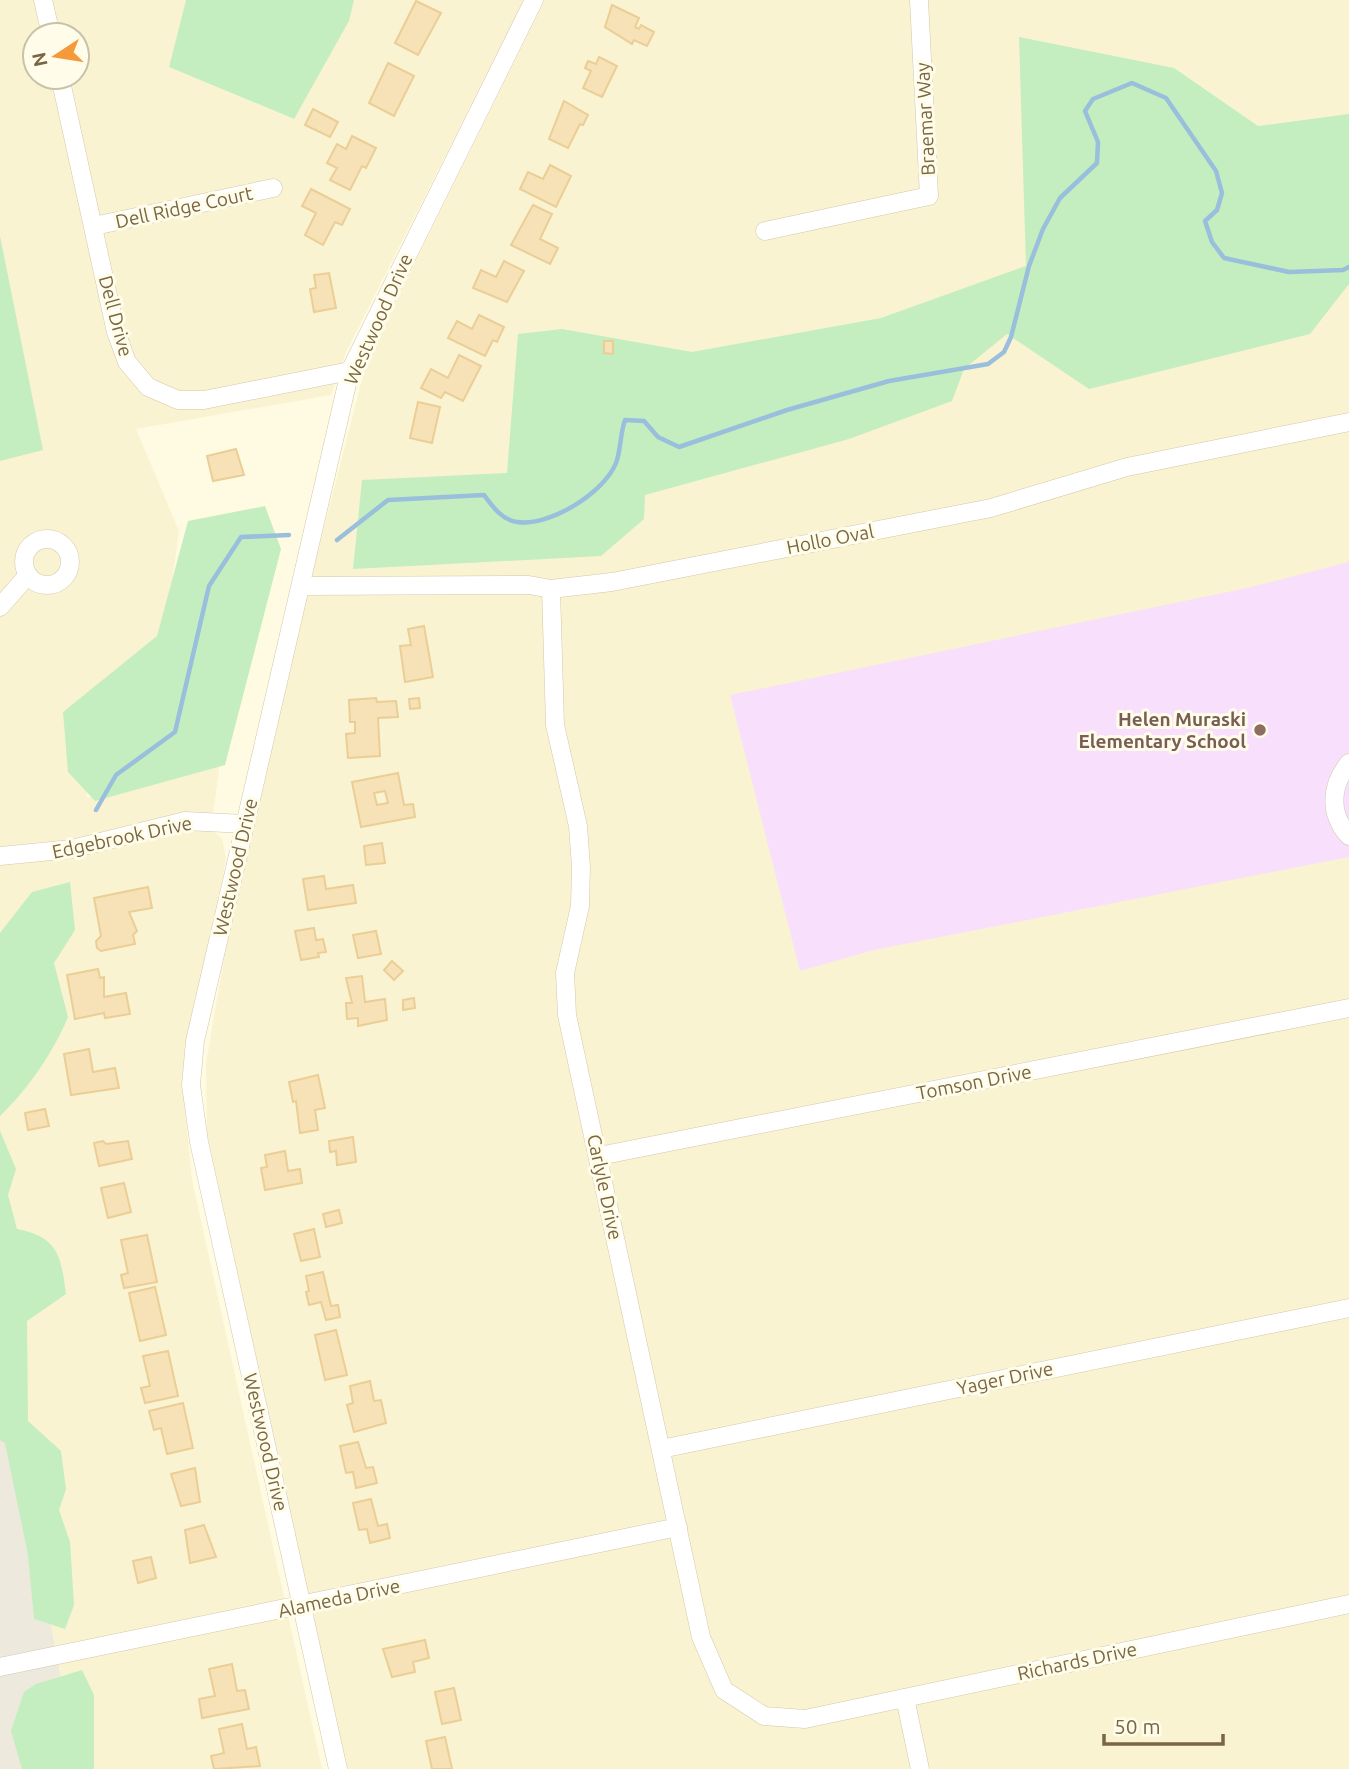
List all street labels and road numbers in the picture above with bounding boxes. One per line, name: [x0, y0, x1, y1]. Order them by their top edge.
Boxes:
street label: Braemar Way: [911, 62, 939, 176]
street label: Dell Ridge Court: [113, 182, 255, 232]
street label: Westwood Drive: [339, 250, 417, 388]
street label: Dell Drive: [95, 273, 137, 359]
street label: Hollo Oval: [784, 520, 876, 558]
street label: Westwood Drive: [208, 796, 262, 938]
street label: Edgebrook Drive: [50, 811, 194, 863]
street label: Tomson Drive: [915, 1060, 1033, 1104]
street label: Carlyle Drive: [583, 1132, 627, 1242]
street label: Yager Drive: [955, 1357, 1055, 1399]
street label: Westwood Drive: [239, 1371, 293, 1513]
street label: Alameda Drive: [276, 1574, 402, 1622]
street label: Richards Drive: [1015, 1638, 1139, 1684]

